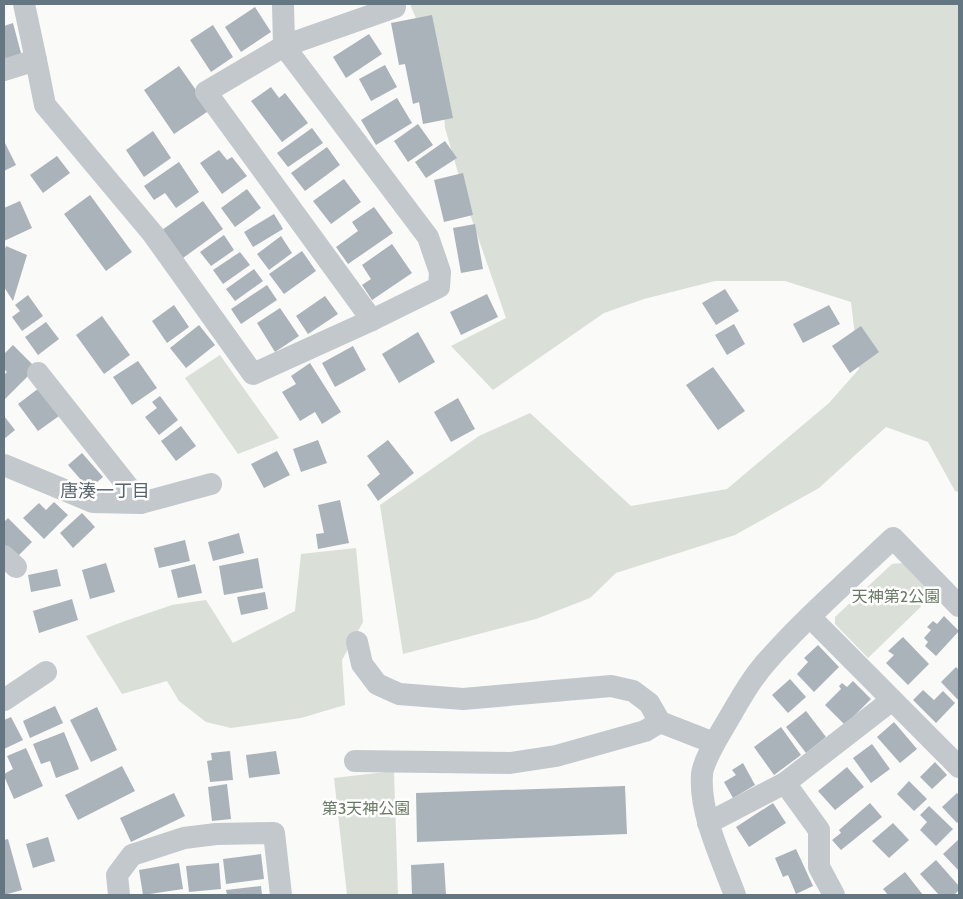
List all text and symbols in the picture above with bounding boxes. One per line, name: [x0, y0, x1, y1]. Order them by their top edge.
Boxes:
district label: 唐湊一丁目: [60, 480, 150, 502]
park label: 天神第2公園: [852, 587, 940, 606]
park label: 第3天神公園: [322, 799, 410, 818]

